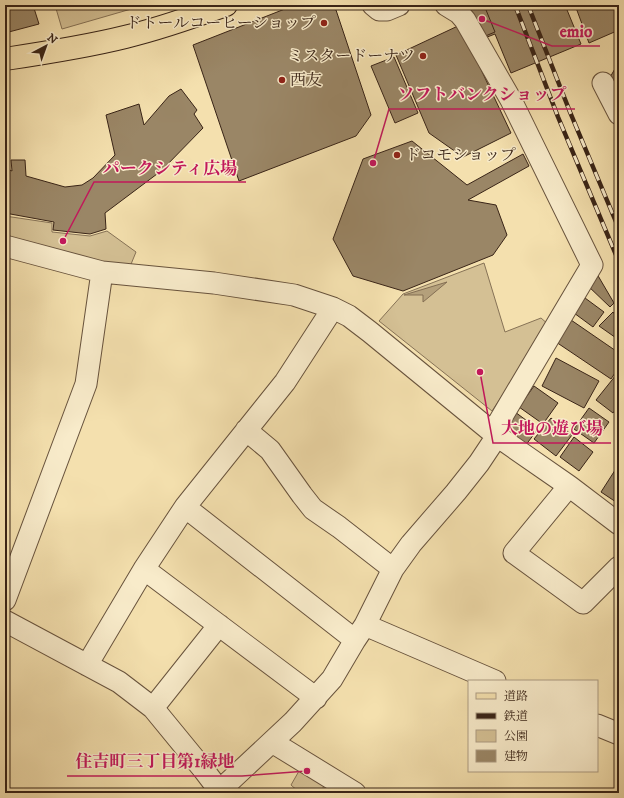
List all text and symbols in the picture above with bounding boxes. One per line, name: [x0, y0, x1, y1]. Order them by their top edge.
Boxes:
place label: ドトールコーヒーショップ: [126, 13, 316, 33]
callout: emio: [552, 17, 600, 46]
marker: ドトールコーヒーショップ: [319, 18, 329, 28]
text: emio: [560, 21, 592, 43]
north arrow: [26, 26, 66, 66]
text: N: [44, 31, 60, 47]
place label: ミスタードーナツ: [287, 46, 415, 66]
marker: ミスタードーナツ: [418, 51, 428, 61]
place label: 西友: [290, 70, 322, 90]
marker: 西友: [277, 75, 287, 85]
callout: ソフトバンクショップ: [389, 80, 575, 109]
text: ソフトバンクショップ: [398, 84, 566, 106]
place label: ドコモショップ: [405, 145, 516, 165]
marker: ドコモショップ: [392, 150, 402, 160]
callout: パークシティ広場: [94, 153, 246, 182]
text: パークシティ広場: [103, 158, 237, 180]
callout: 大地の遊び場: [493, 414, 611, 443]
text: 大地の遊び場: [501, 418, 603, 440]
legend: [468, 680, 598, 772]
text: 道路: [504, 689, 528, 704]
text: 鉄道: [503, 709, 528, 724]
text: 公園: [504, 729, 528, 744]
callout: 住吉町三丁目第1緑地: [67, 747, 242, 776]
text: 建物: [504, 749, 528, 764]
text: 住吉町三丁目第1緑地: [75, 751, 235, 773]

